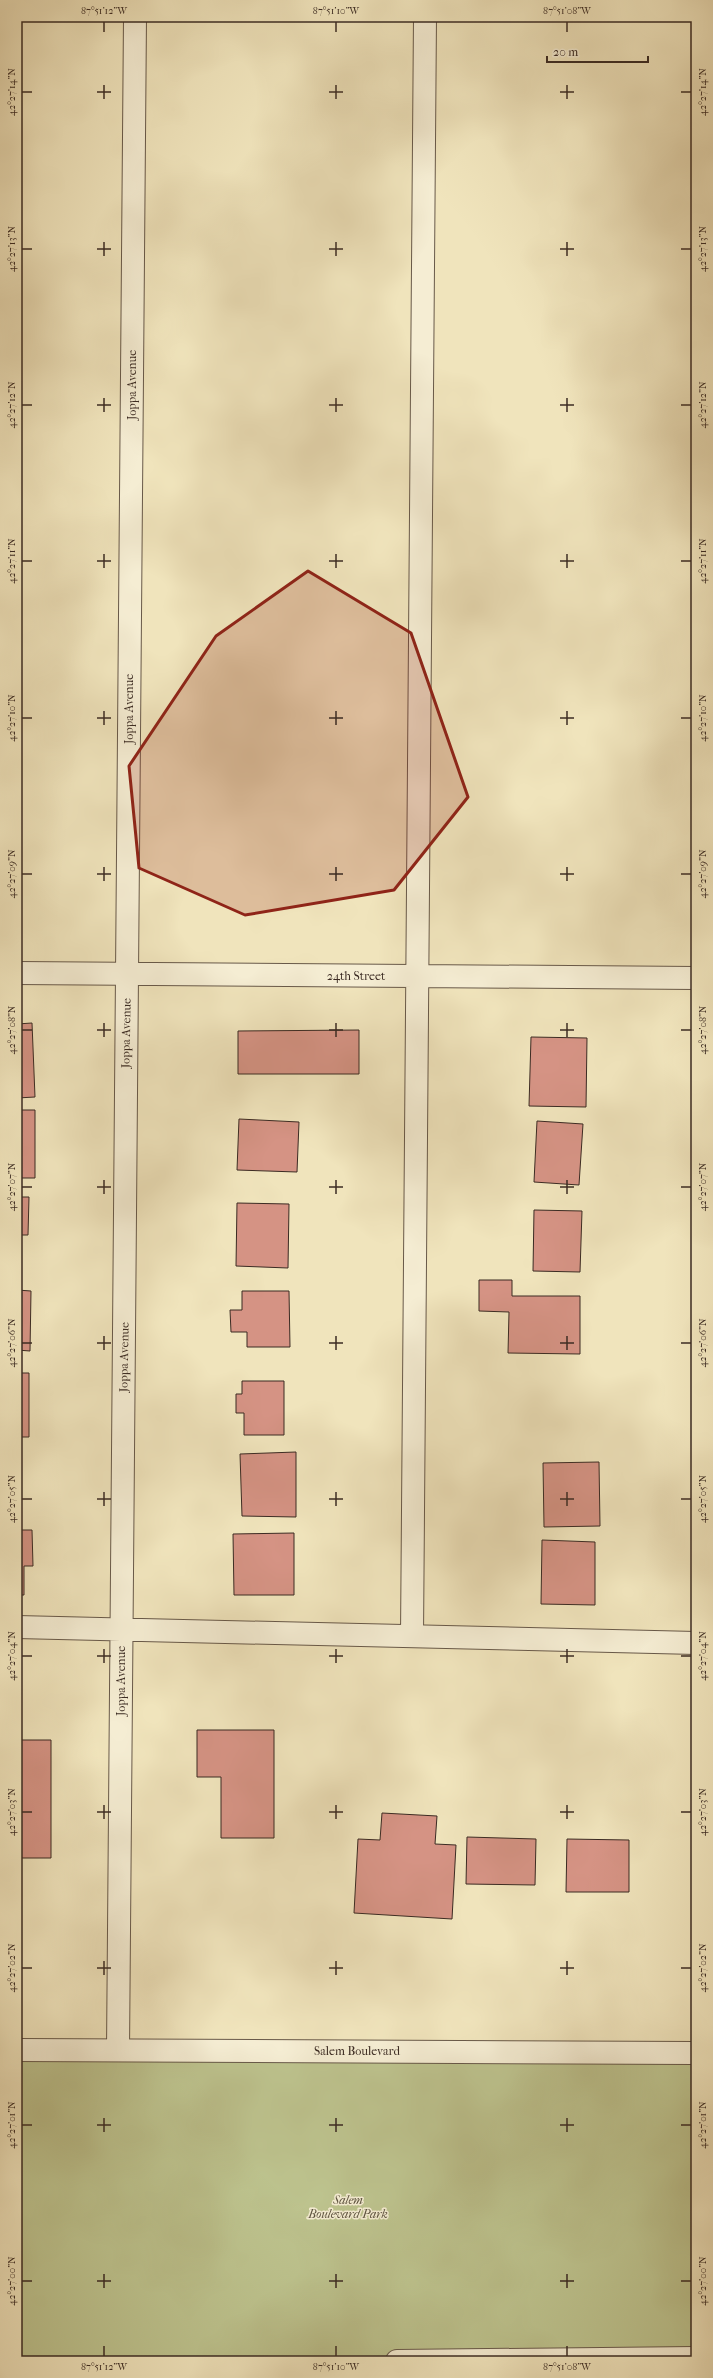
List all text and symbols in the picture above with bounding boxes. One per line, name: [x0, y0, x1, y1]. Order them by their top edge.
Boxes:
text: 87°51'12"W: [81, 5, 128, 17]
text: 87°51'10"W: [313, 5, 360, 17]
text: 87°51'08"W: [543, 5, 592, 17]
scale bar: [547, 38, 648, 64]
text: 20 m: [553, 45, 578, 59]
text: 42°27'14"N: [6, 68, 18, 116]
text: 42°27'14"N: [697, 68, 709, 116]
text: 42°27'13"N: [6, 226, 18, 272]
text: 42°27'13"N: [697, 226, 709, 272]
street label: Joppa Avenue: [125, 350, 139, 421]
text: 42°27'12"N: [6, 381, 18, 429]
text: 42°27'12"N: [697, 381, 709, 429]
text: 42°27'11"N: [6, 538, 18, 584]
text: 42°27'11"N: [697, 538, 709, 584]
street label: Joppa Avenue: [122, 674, 136, 745]
text: 42°27'10"N: [6, 694, 18, 742]
text: 42°27'10"N: [697, 694, 709, 742]
text: 42°27'09"N: [6, 849, 18, 899]
text: 42°27'09"N: [697, 849, 709, 899]
street label: 24th Street: [327, 969, 386, 983]
street label: Joppa Avenue: [118, 998, 134, 1069]
text: 42°27'08"N: [6, 1005, 18, 1054]
text: 42°27'08"N: [697, 1005, 709, 1054]
text: 42°27'07"N: [6, 1162, 18, 1211]
text: 42°27'07"N: [697, 1162, 709, 1211]
text: 42°27'06"N: [6, 1318, 18, 1368]
text: 42°27'06"N: [697, 1318, 709, 1368]
street label: Joppa Avenue: [116, 1322, 132, 1393]
text: 42°27'05"N: [6, 1475, 18, 1523]
text: 42°27'05"N: [697, 1475, 709, 1523]
text: 42°27'04"N: [6, 1631, 18, 1681]
text: 42°27'04"N: [697, 1631, 709, 1681]
street label: Joppa Avenue: [114, 1646, 128, 1717]
text: 42°27'03"N: [6, 1788, 18, 1836]
text: 42°27'03"N: [697, 1788, 709, 1836]
text: 42°27'02"N: [6, 1943, 18, 1992]
text: 42°27'02"N: [697, 1943, 709, 1992]
street label: Salem Boulevard: [314, 2044, 400, 2058]
text: 42°27'01"N: [6, 2101, 18, 2149]
text: 42°27'01"N: [697, 2101, 709, 2149]
park label: Salem Boulevard Park: [307, 2193, 388, 2221]
text: 42°27'00"N: [6, 2256, 18, 2306]
text: 42°27'00"N: [697, 2256, 709, 2306]
text: 87°51'12"W: [81, 2361, 128, 2373]
text: 87°51'10"W: [313, 2361, 360, 2373]
text: 87°51'08"W: [543, 2361, 592, 2373]

